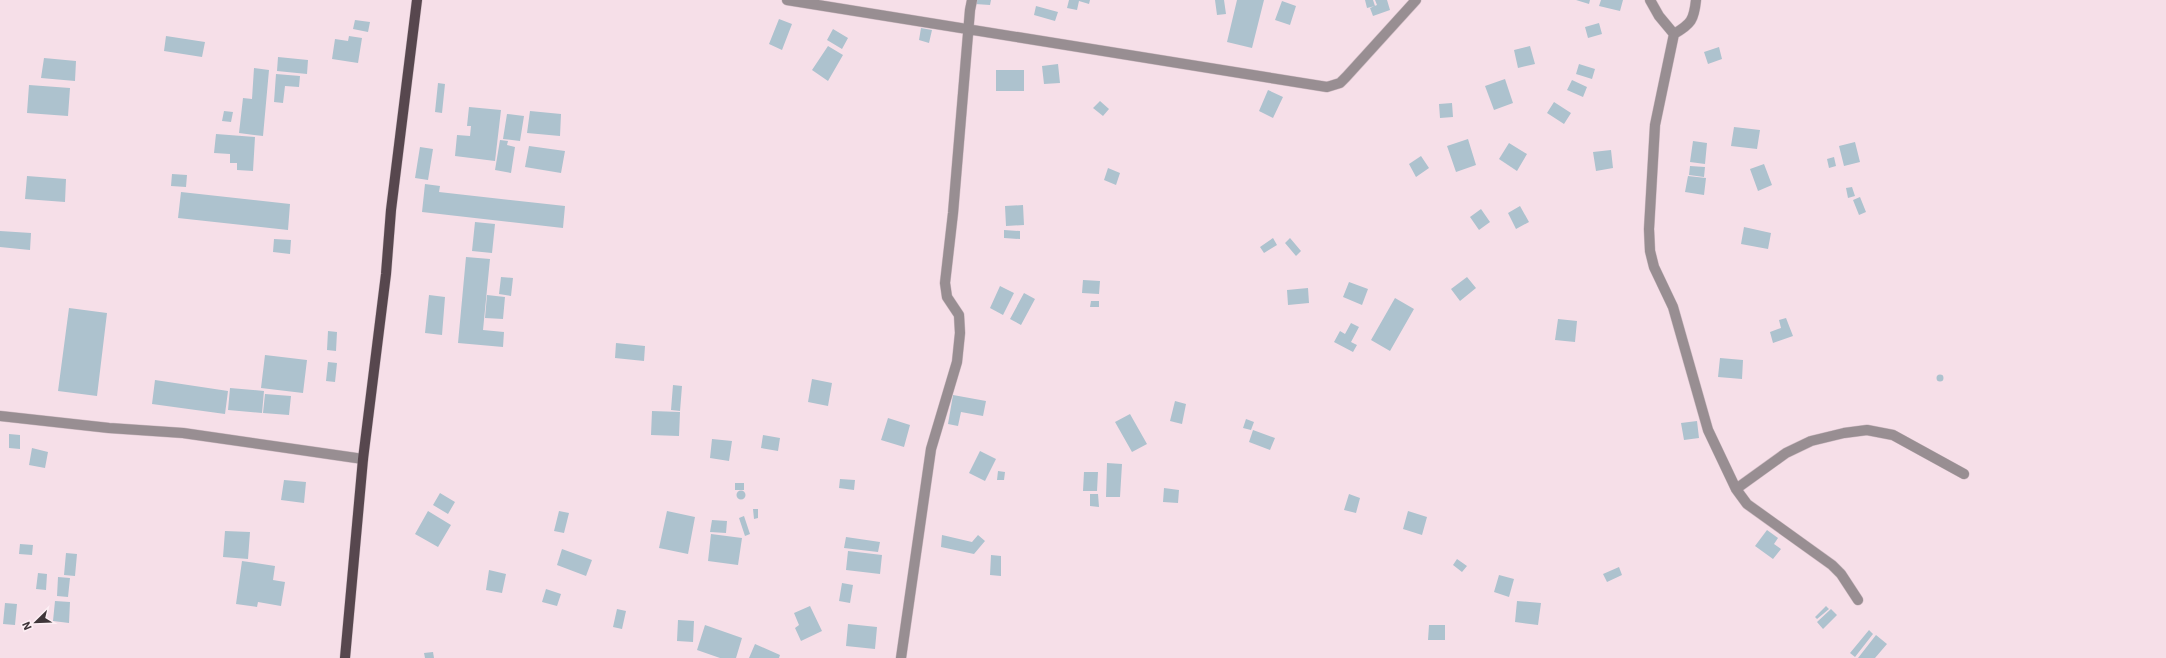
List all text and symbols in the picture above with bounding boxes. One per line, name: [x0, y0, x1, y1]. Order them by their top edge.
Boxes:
north arrow: [16, 602, 56, 642]
text: N: [19, 619, 35, 632]

